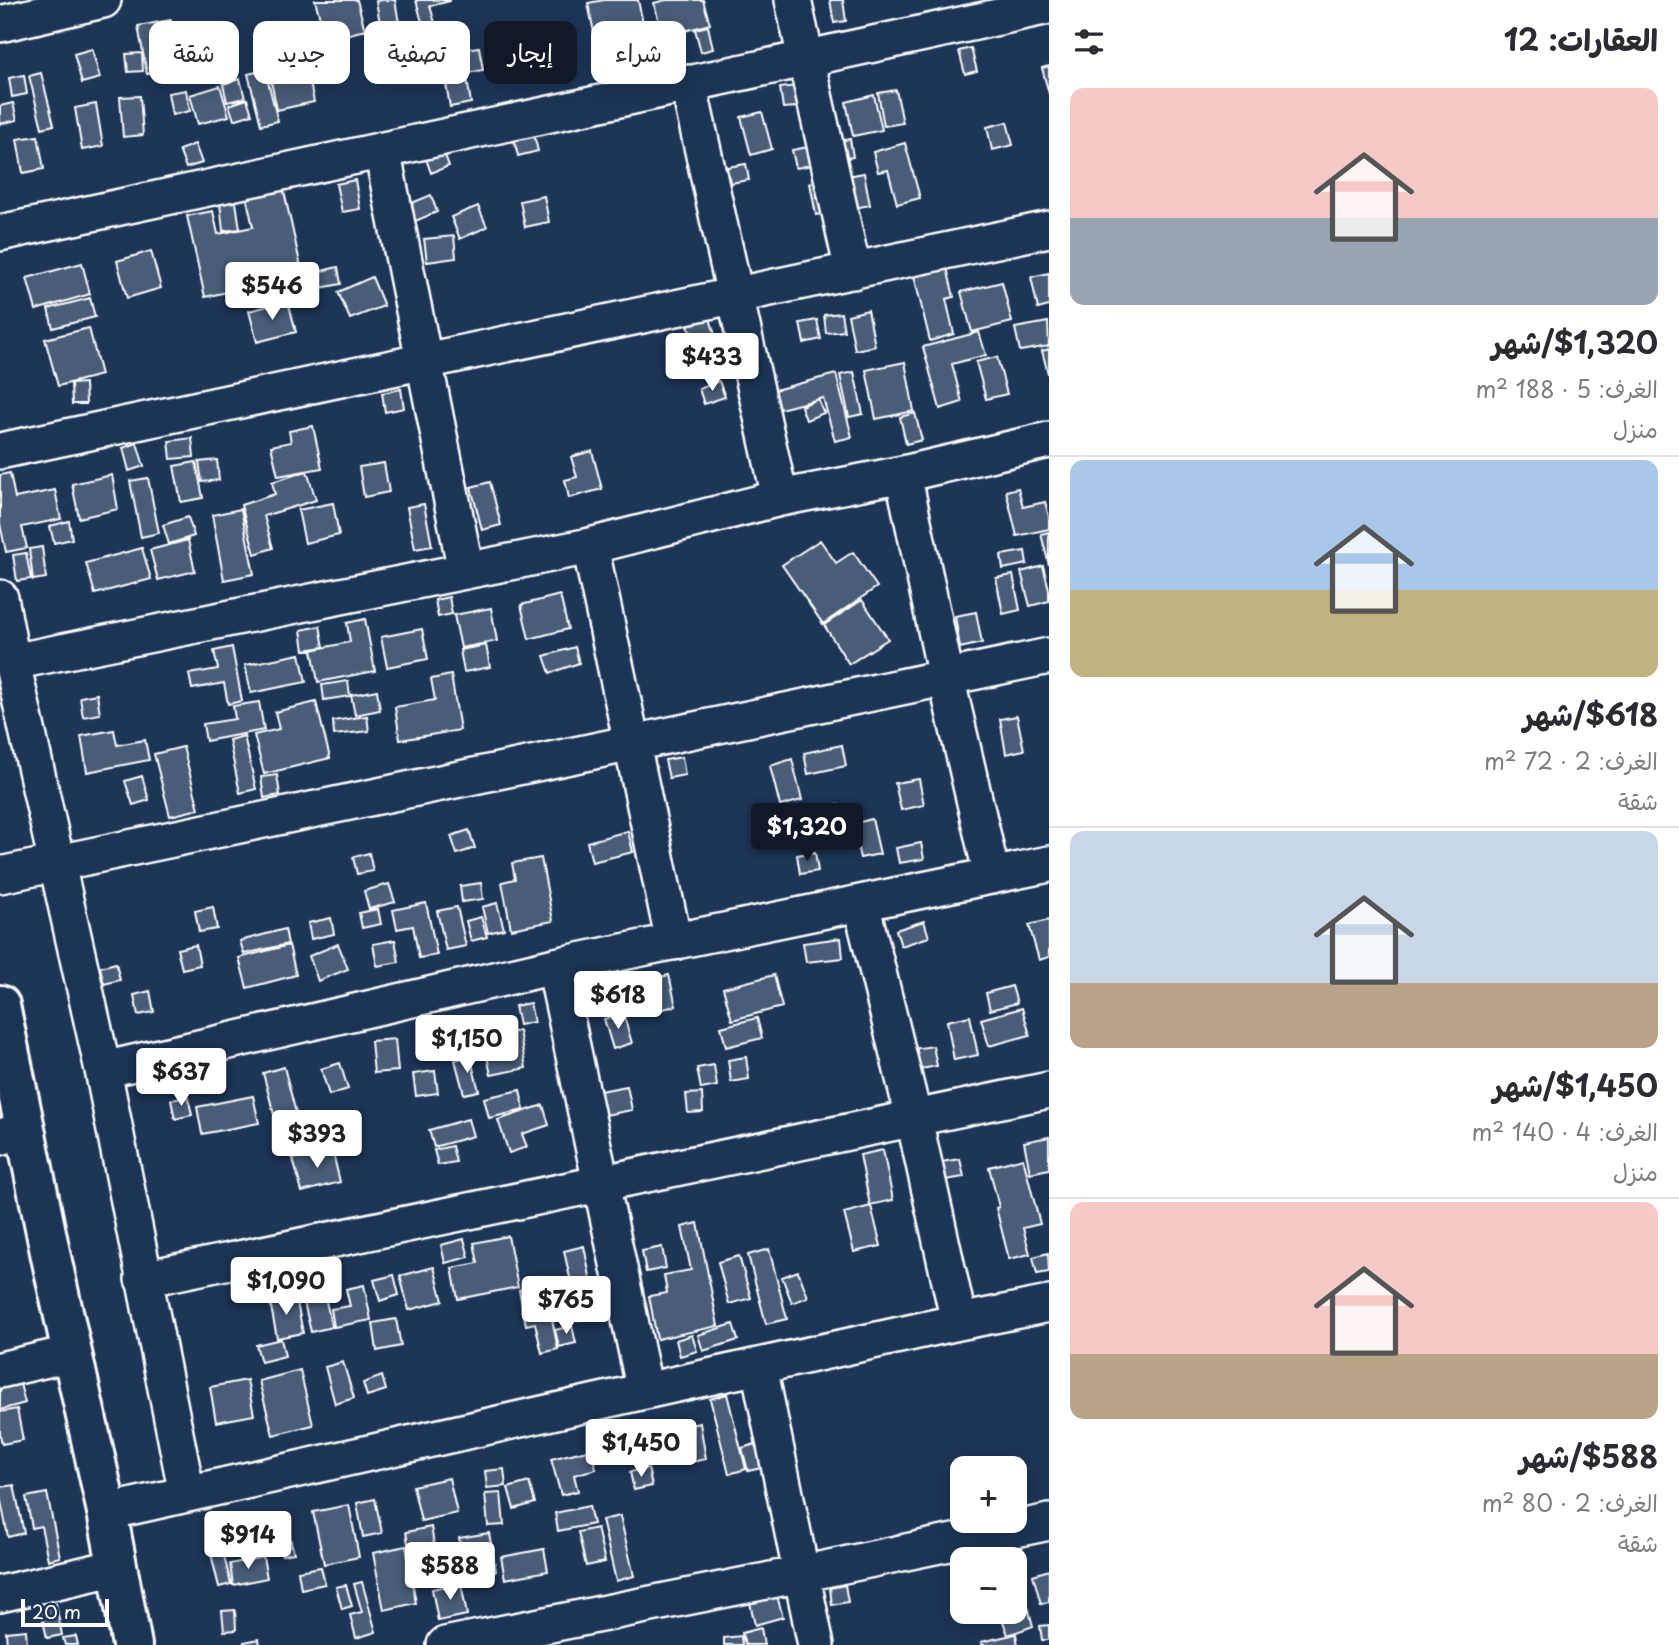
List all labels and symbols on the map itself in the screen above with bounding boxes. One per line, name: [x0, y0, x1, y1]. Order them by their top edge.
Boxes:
pin: $546: [231, 262, 313, 322]
pin: $433: [671, 334, 753, 393]
pin: $1,320: [750, 804, 864, 863]
pin: $618: [577, 972, 659, 1031]
pin: $1,150: [410, 1016, 524, 1075]
pin: $637: [140, 1048, 222, 1108]
pin: $393: [276, 1110, 358, 1170]
pin: $1,090: [229, 1258, 343, 1317]
pin: $765: [525, 1276, 607, 1336]
pin: $1,450: [584, 1420, 698, 1479]
pin: $914: [207, 1512, 289, 1571]
pin: $588: [409, 1542, 491, 1602]
scale bar: [21, 1596, 108, 1628]

